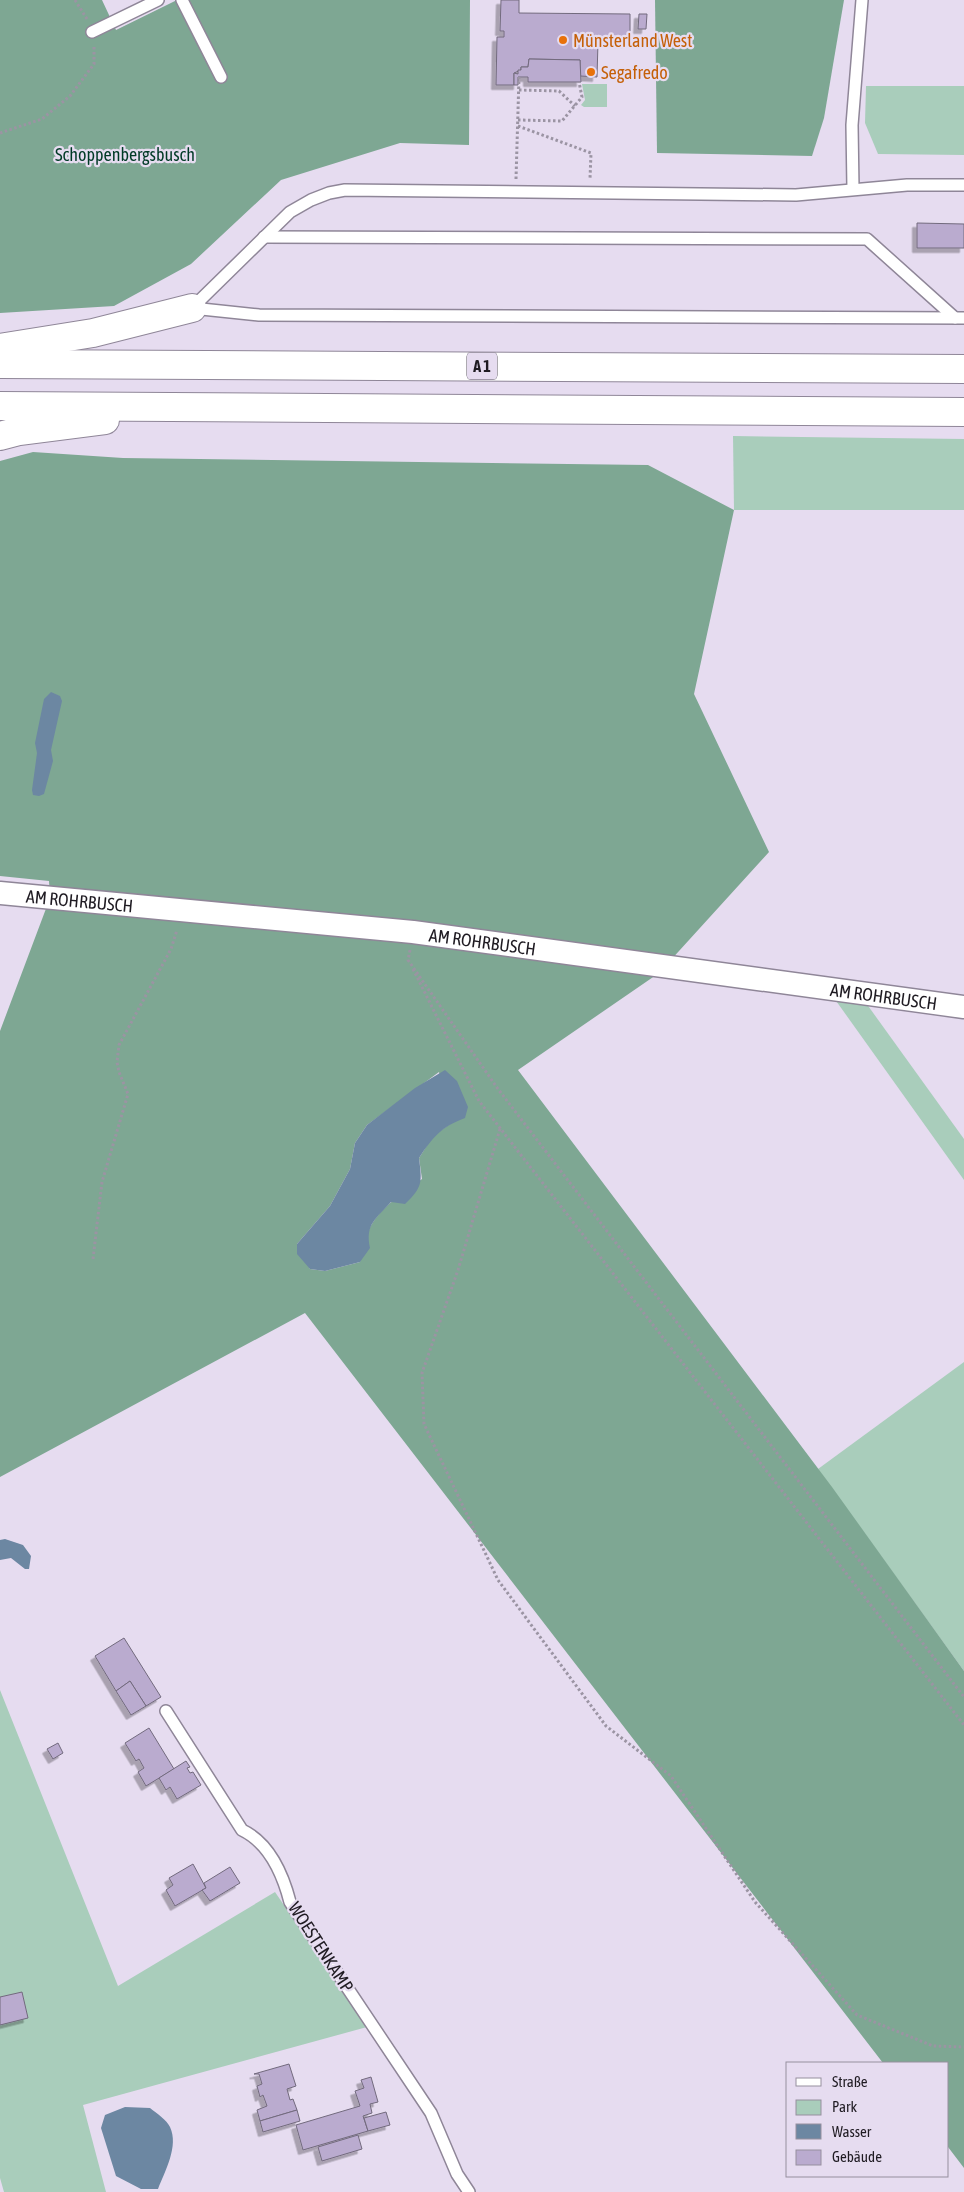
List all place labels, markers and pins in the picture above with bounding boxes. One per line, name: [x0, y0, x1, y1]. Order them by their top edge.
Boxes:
place label: Münsterland West: [573, 30, 692, 51]
marker: Münsterland West: [557, 34, 569, 46]
place label: Segafredo: [601, 62, 668, 83]
marker: Segafredo: [585, 66, 597, 78]

